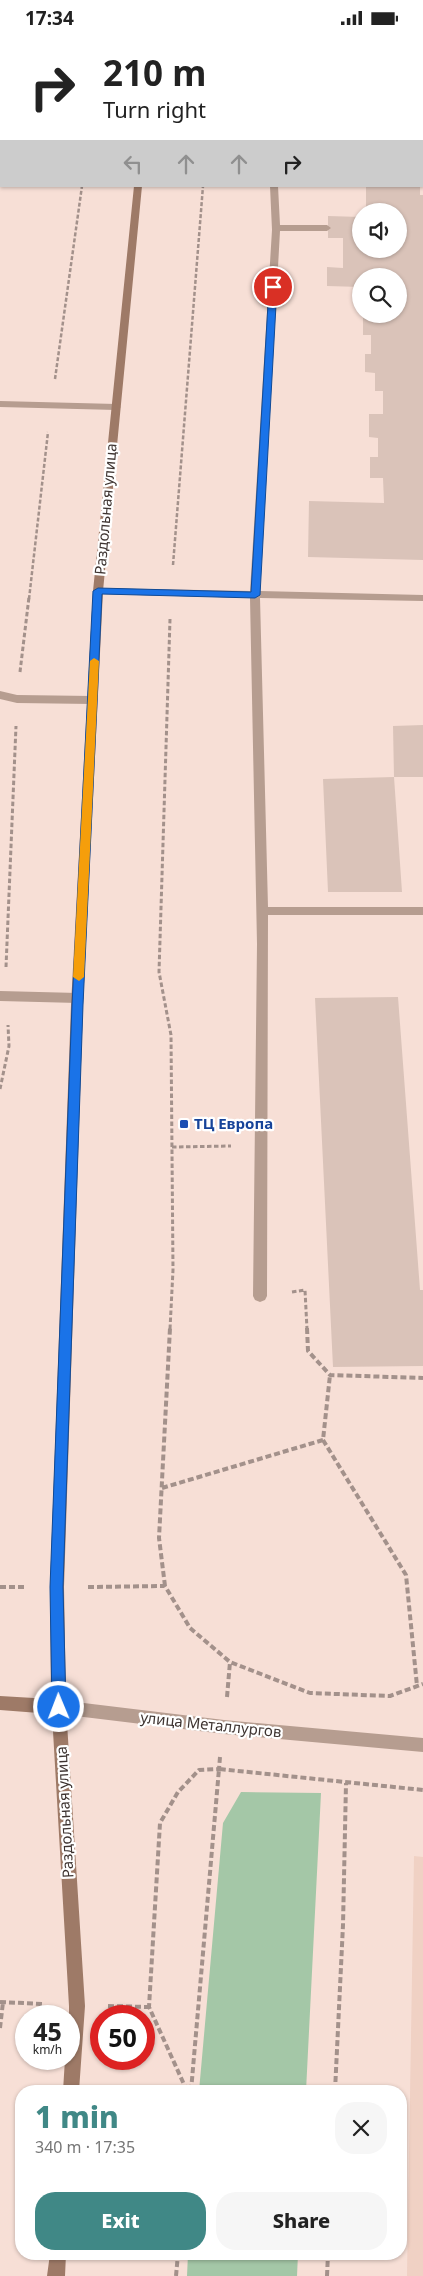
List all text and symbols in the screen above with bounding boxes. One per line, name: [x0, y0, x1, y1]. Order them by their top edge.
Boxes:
text: 17:34: [25, 5, 74, 31]
text: 210 m: [103, 49, 206, 96]
icon: right: [20, 55, 85, 120]
text: Turn right: [103, 94, 206, 124]
icon: left: [119, 150, 147, 178]
icon: ahead: [172, 150, 200, 178]
icon: ahead: [225, 150, 253, 178]
icon: right: [278, 150, 306, 178]
map controls: [352, 203, 407, 323]
button: sound: [352, 203, 407, 258]
pin: [252, 266, 294, 308]
button: search: [352, 268, 407, 323]
icon: arrive: [259, 273, 287, 301]
street label: Раздольная улица: [89, 442, 121, 576]
place label: ТЦ Европа: [194, 1113, 273, 1133]
marker: ТЦ Европа: [178, 1118, 190, 1130]
position arrow: [32, 1680, 84, 1732]
street label: улица Металлургов: [140, 1707, 283, 1741]
street label: Раздольная улица: [51, 1746, 77, 1878]
speed limit sign: 50: [90, 2005, 155, 2070]
text: 45: [33, 2014, 62, 2048]
text: km/h: [33, 2041, 62, 2058]
text: 1 min: [35, 2096, 119, 2137]
button: close: [335, 2102, 387, 2154]
text: 340 m · 17:35: [35, 2136, 135, 2158]
button: Exit: [35, 2192, 206, 2250]
button: Share: [216, 2192, 387, 2250]

